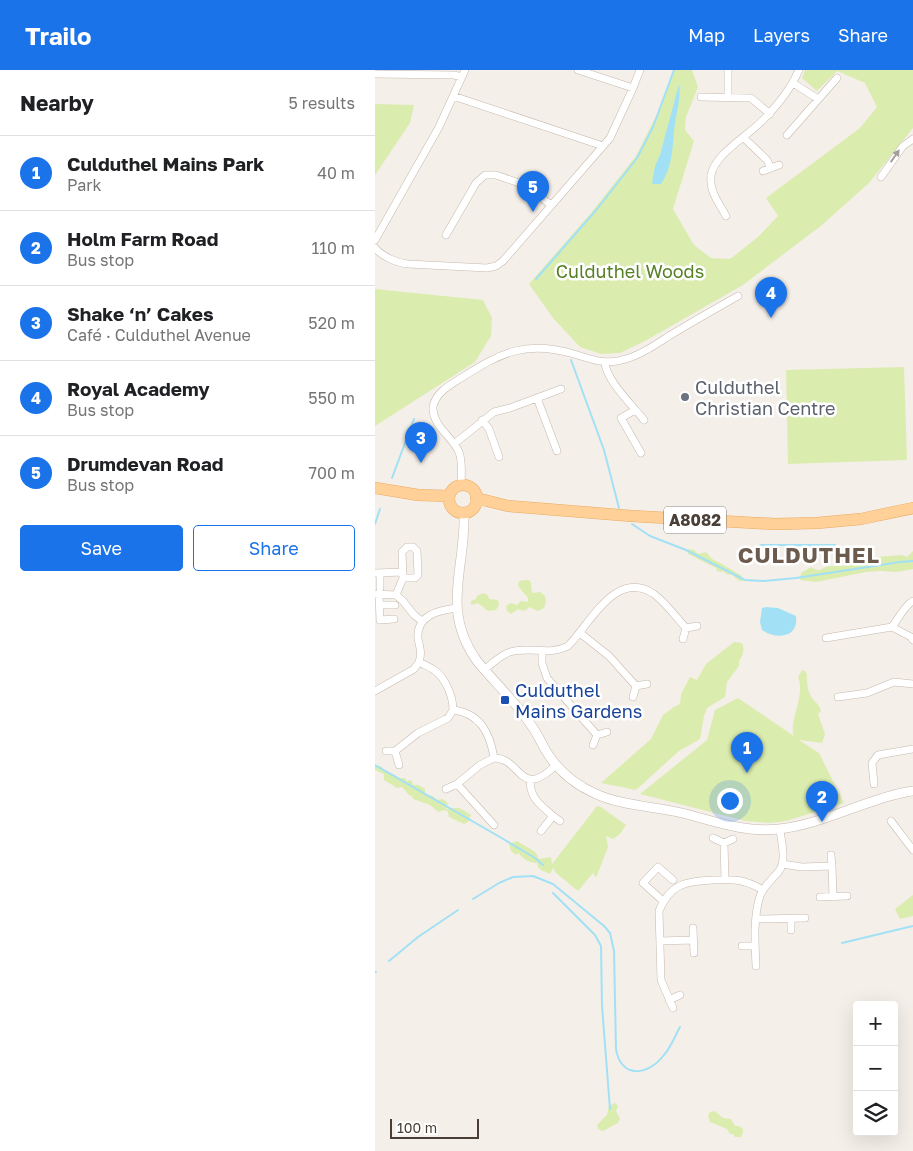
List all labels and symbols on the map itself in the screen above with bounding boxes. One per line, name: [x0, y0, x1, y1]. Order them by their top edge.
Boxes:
one-way arrow: [890, 149, 900, 163]
pin: 5: [517, 171, 549, 212]
park label: Culduthel Woods: [556, 260, 704, 282]
pin: 4: [755, 277, 787, 318]
place label: Culduthel Christian Centre: [695, 376, 836, 419]
marker: Culduthel Christian Centre: [679, 391, 691, 403]
pin: 3: [405, 422, 437, 463]
road number: A8082: [664, 506, 726, 534]
district label: CULDUTHEL: [738, 541, 880, 568]
place label: Culduthel Mains Gardens: [515, 679, 642, 722]
marker: Culduthel Mains Gardens: [499, 694, 511, 706]
pin: 1: [731, 732, 763, 773]
pin: 2: [806, 781, 838, 822]
your location: [717, 788, 743, 814]
scale bar: [390, 1116, 479, 1139]

